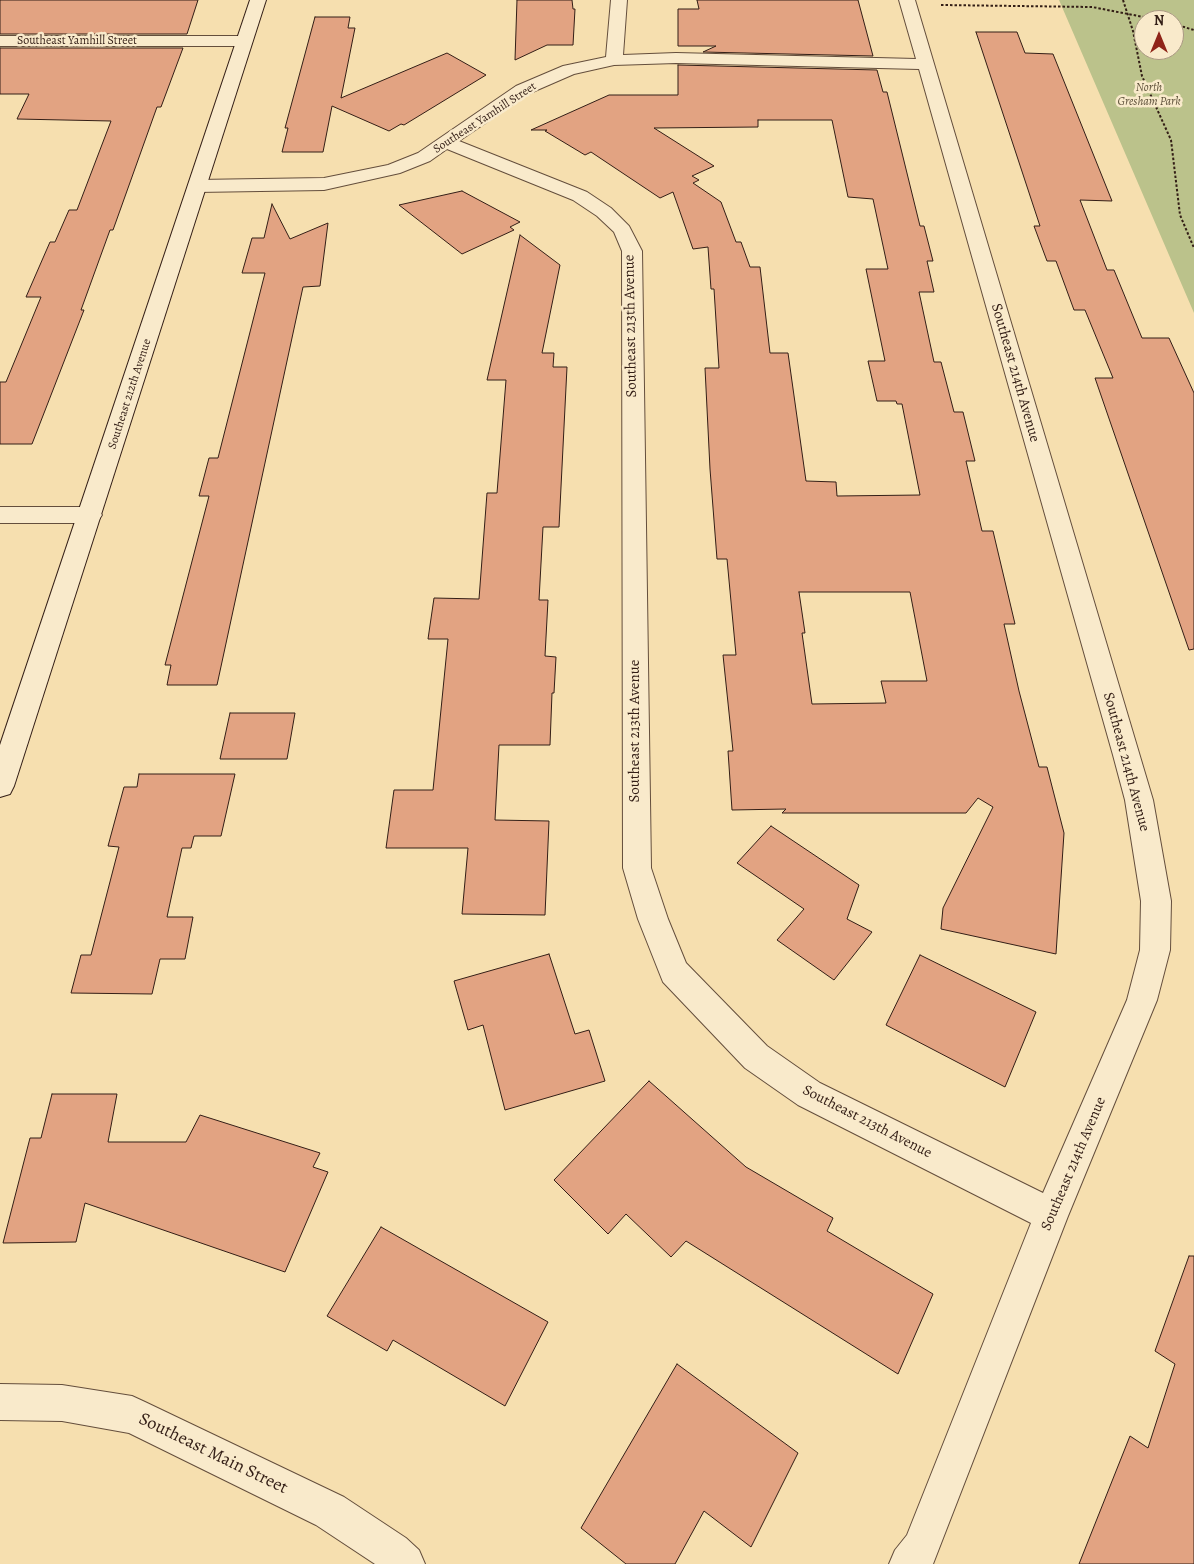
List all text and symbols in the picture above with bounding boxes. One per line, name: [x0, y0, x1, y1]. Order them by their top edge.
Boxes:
north arrow: [1134, 10, 1184, 60]
text: N: [1154, 11, 1164, 30]
street label: Southeast Yamhill Street: [17, 34, 137, 48]
street label: Southeast Yamhill Street: [431, 79, 539, 157]
park label: North Gresham Park: [1118, 81, 1180, 109]
street label: Southeast 213th Avenue: [621, 254, 641, 398]
street label: Southeast 214th Avenue: [987, 302, 1043, 444]
street label: Southeast 212th Avenue: [105, 337, 155, 451]
street label: Southeast 213th Avenue: [626, 660, 644, 802]
street label: Southeast 214th Avenue: [1099, 690, 1153, 834]
street label: Southeast 213th Avenue: [799, 1082, 935, 1162]
street label: Southeast 214th Avenue: [1038, 1094, 1110, 1234]
street label: Southeast Main Street: [135, 1409, 291, 1499]

